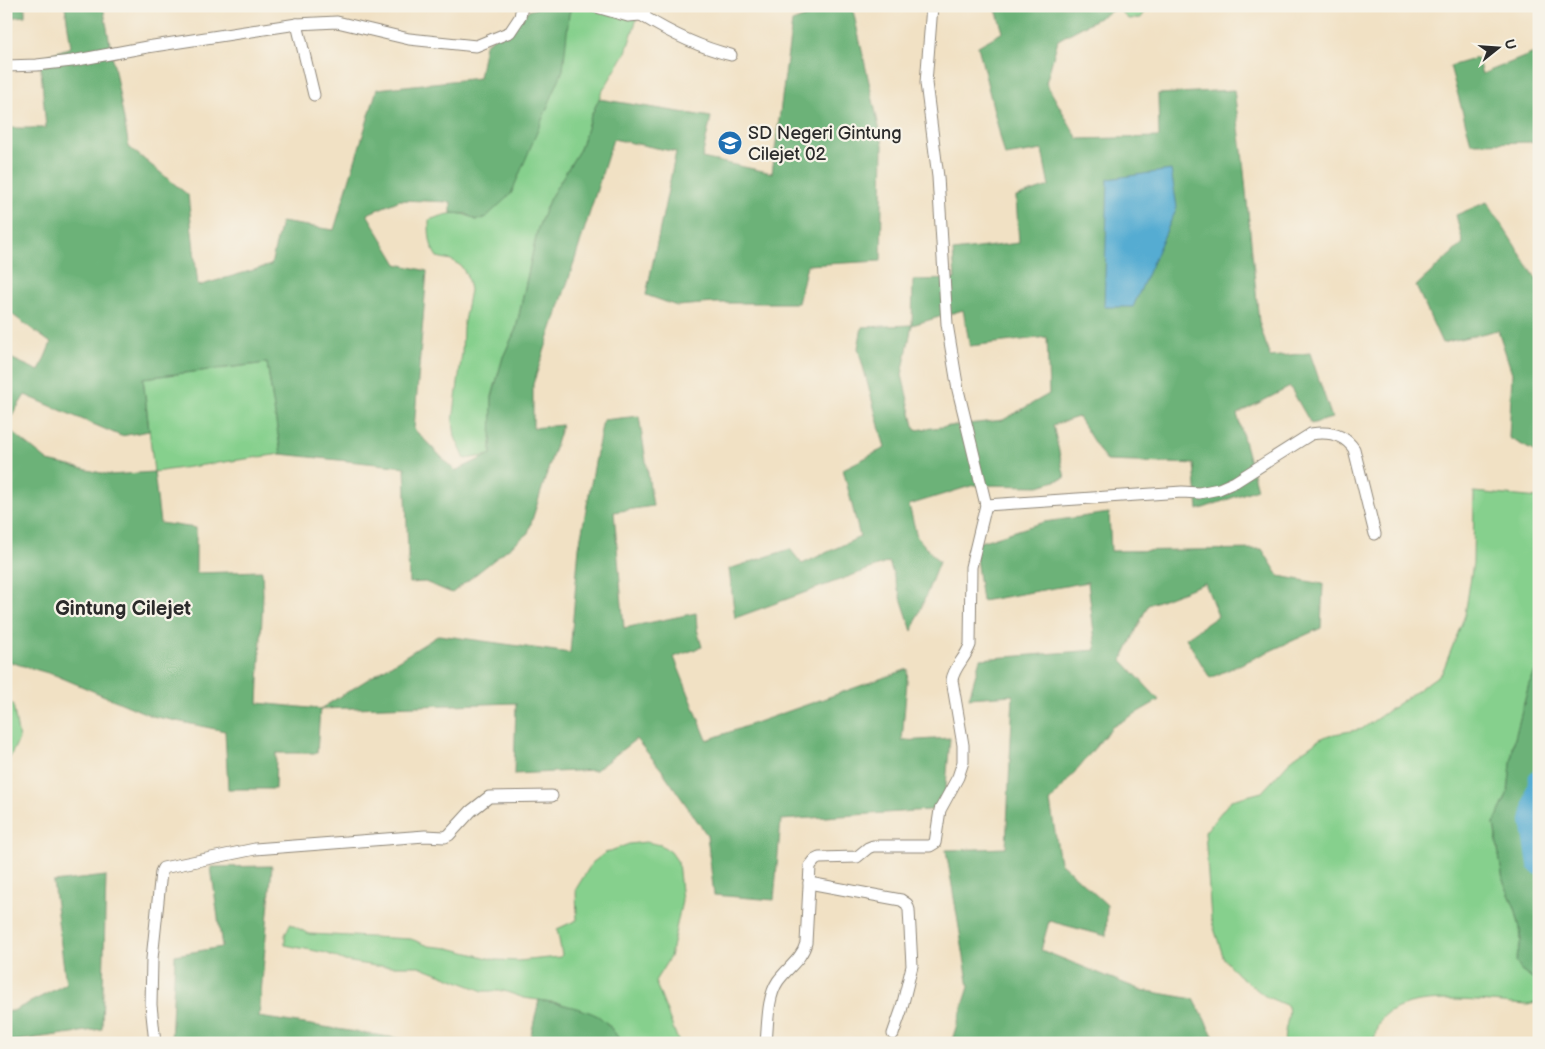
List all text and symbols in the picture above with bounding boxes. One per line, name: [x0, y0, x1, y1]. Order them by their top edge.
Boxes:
north arrow: [1472, 22, 1522, 72]
text: U: [1500, 37, 1520, 52]
place label: SD Negeri Gintung Cilejet 02: [748, 123, 902, 165]
school or university icon: SD Negeri Gintung Cilejet 02: [717, 130, 743, 156]
district label: Gintung Cilejet: [55, 597, 191, 621]

